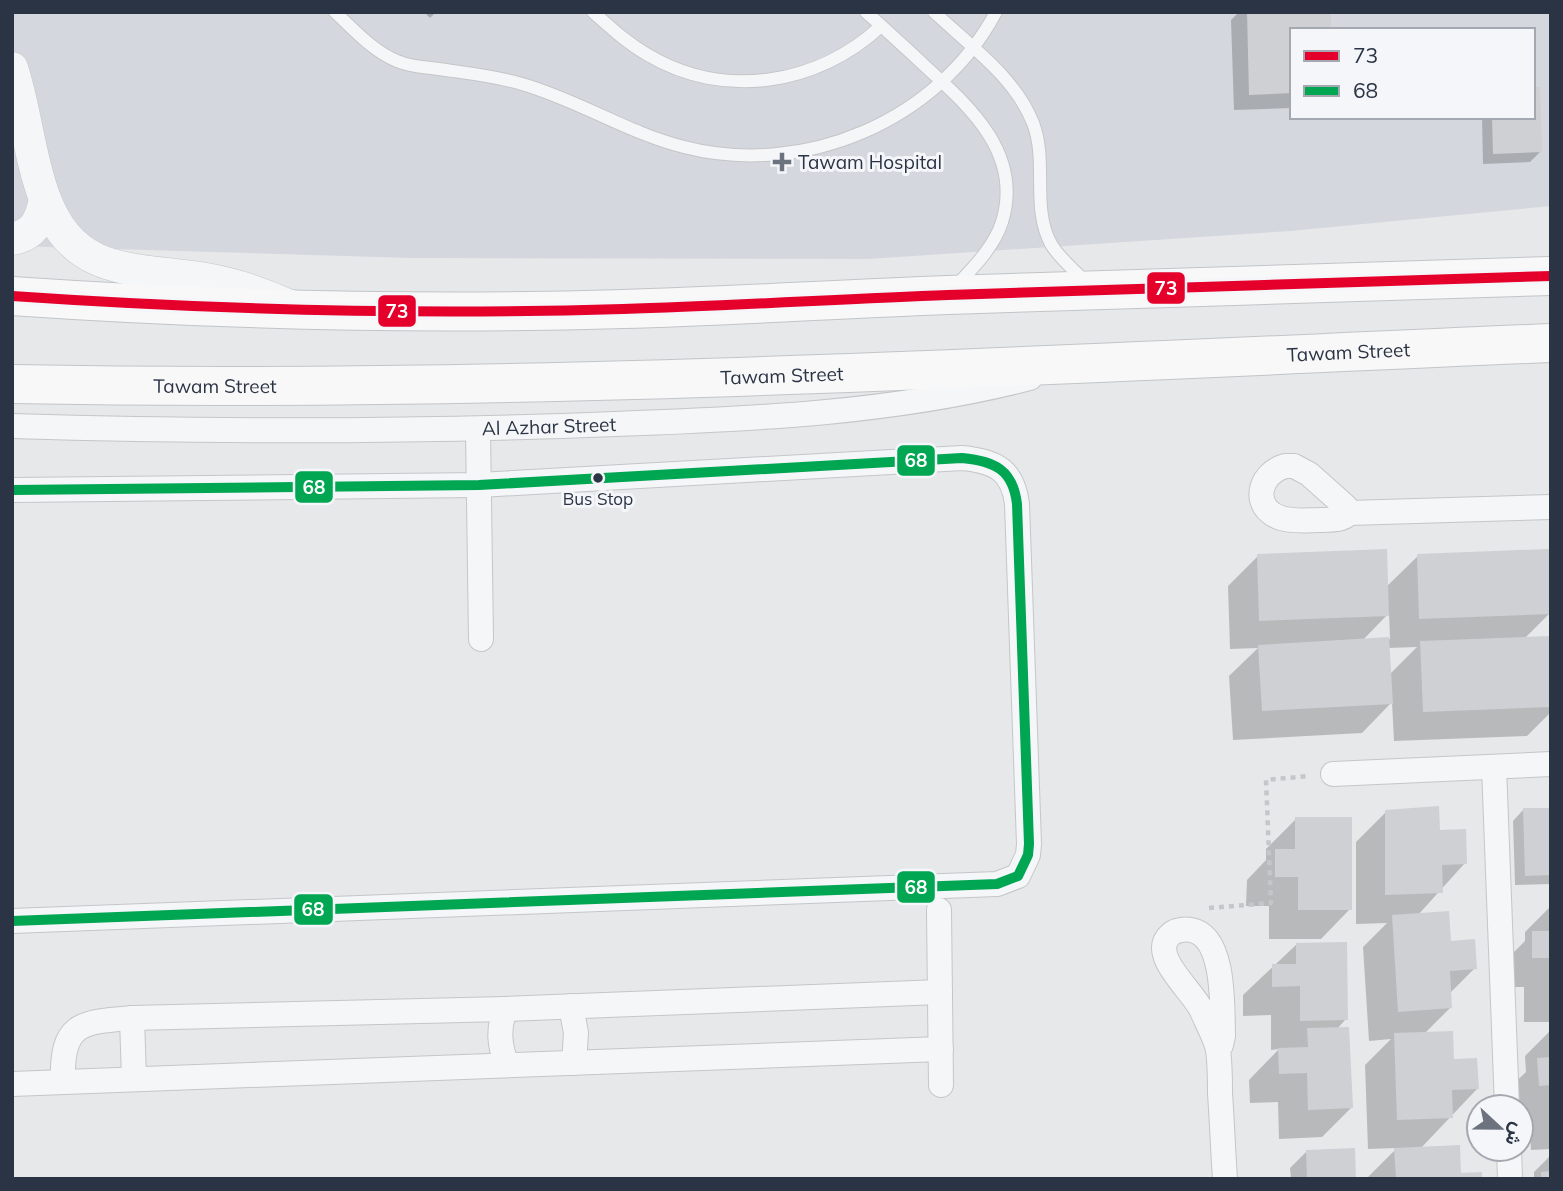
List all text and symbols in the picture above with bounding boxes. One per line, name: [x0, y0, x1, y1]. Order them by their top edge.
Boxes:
legend: [1290, 28, 1535, 119]
text: 73: [1353, 42, 1378, 68]
text: 68: [1353, 77, 1378, 103]
place label: Tawam Hospital: [798, 150, 942, 174]
marker: Tawam Hospital: [772, 152, 792, 172]
line badge: 73: [1146, 271, 1186, 305]
text: 73: [1155, 276, 1177, 300]
line badge: 73: [377, 294, 417, 328]
text: 73: [386, 299, 408, 323]
street label: Tawam Street: [1286, 337, 1411, 367]
street label: Tawam Street: [720, 361, 844, 390]
street label: Tawam Street: [153, 374, 277, 398]
street label: Al Azhar Street: [481, 412, 617, 440]
line badge: 68: [896, 444, 936, 477]
text: 68: [905, 448, 927, 472]
line badge: 68: [294, 470, 334, 504]
marker: Bus Stop: [591, 471, 605, 485]
text: 68: [303, 475, 325, 499]
place label: Bus Stop: [563, 488, 633, 509]
line badge: 68: [896, 870, 936, 904]
text: 68: [905, 875, 927, 899]
line badge: 68: [293, 893, 334, 926]
text: 68: [302, 897, 324, 921]
north arrow: [1465, 1093, 1535, 1163]
text: ش: [1500, 1119, 1531, 1150]

